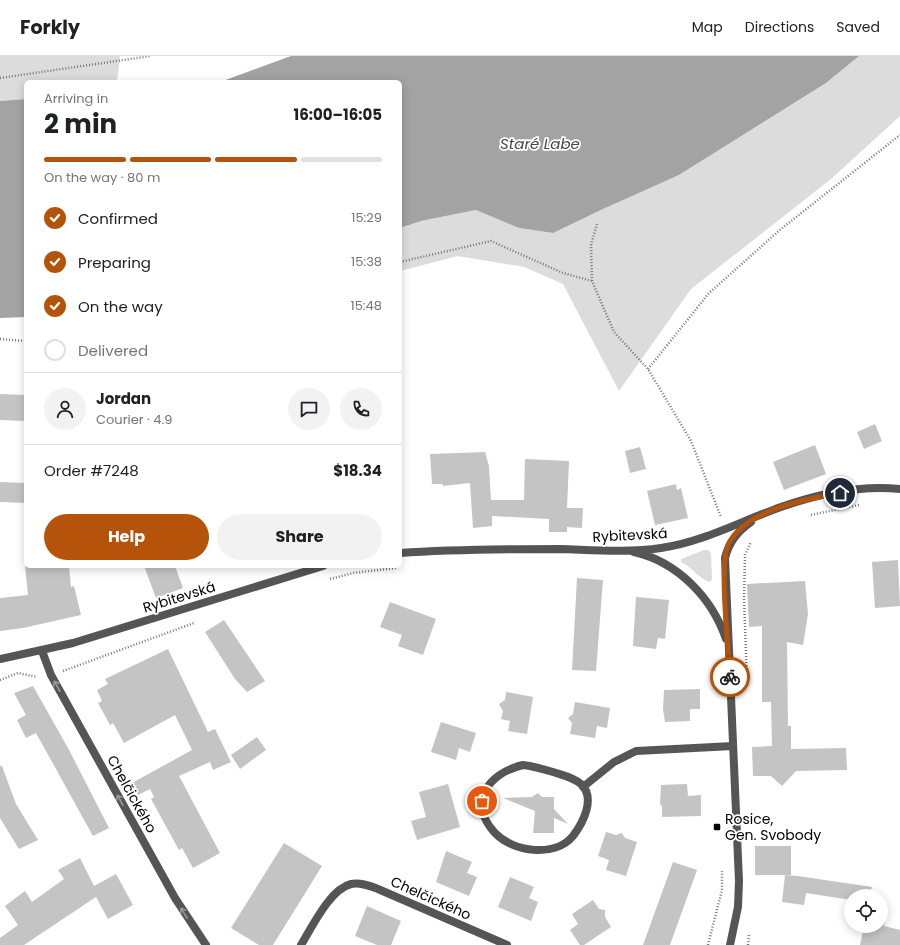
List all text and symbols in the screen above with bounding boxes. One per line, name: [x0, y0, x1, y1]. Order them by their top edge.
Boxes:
text: Forkly: [20, 14, 80, 41]
text: Map: [692, 17, 723, 37]
text: Directions: [745, 17, 814, 37]
text: Saved: [836, 17, 880, 37]
text: Arriving in: [44, 89, 108, 108]
text: 16:00–16:05: [294, 104, 382, 125]
text: 2 min: [44, 106, 117, 142]
water label: Staré Labe: [500, 133, 580, 154]
text: On the way · 80 m: [44, 168, 160, 187]
icon: check: [44, 207, 66, 229]
text: Confirmed: [78, 208, 158, 229]
text: 15:29: [351, 208, 382, 227]
icon: check: [44, 251, 66, 273]
text: Preparing: [78, 252, 151, 273]
text: 15:38: [351, 252, 382, 271]
icon: check: [44, 295, 66, 317]
text: On the way: [78, 296, 163, 317]
text: 15:48: [351, 296, 382, 315]
text: Delivered: [78, 340, 148, 361]
button: person: [44, 388, 86, 430]
text: Jordan: [96, 388, 151, 409]
button: chat: [288, 388, 330, 430]
button: phone: [340, 388, 382, 430]
text: Courier · 4.9: [96, 410, 172, 429]
text: Order #7248: [44, 460, 139, 481]
text: $18.34: [333, 460, 382, 481]
pin: [823, 476, 857, 510]
icon: home: [829, 482, 851, 504]
button: Help: [44, 514, 209, 560]
button: Share: [217, 514, 382, 560]
street label: Rybitevská: [592, 523, 668, 547]
street label: Rybitevská: [140, 576, 218, 618]
courier: [710, 657, 750, 697]
icon: bike: [719, 666, 741, 688]
one-way arrow: [53, 680, 61, 692]
street label: Chelčického: [102, 751, 162, 837]
pin: [465, 784, 499, 818]
icon: bag: [471, 790, 493, 812]
one-way arrow: [116, 794, 124, 806]
place label: Rosice, Gen. Svobody: [725, 809, 821, 845]
marker: Rosice, Gen. Svobody: [712, 822, 722, 832]
street label: Chelčického: [388, 871, 474, 925]
map controls: [844, 889, 888, 933]
button: locate: [844, 889, 888, 933]
one-way arrow: [180, 908, 188, 919]

